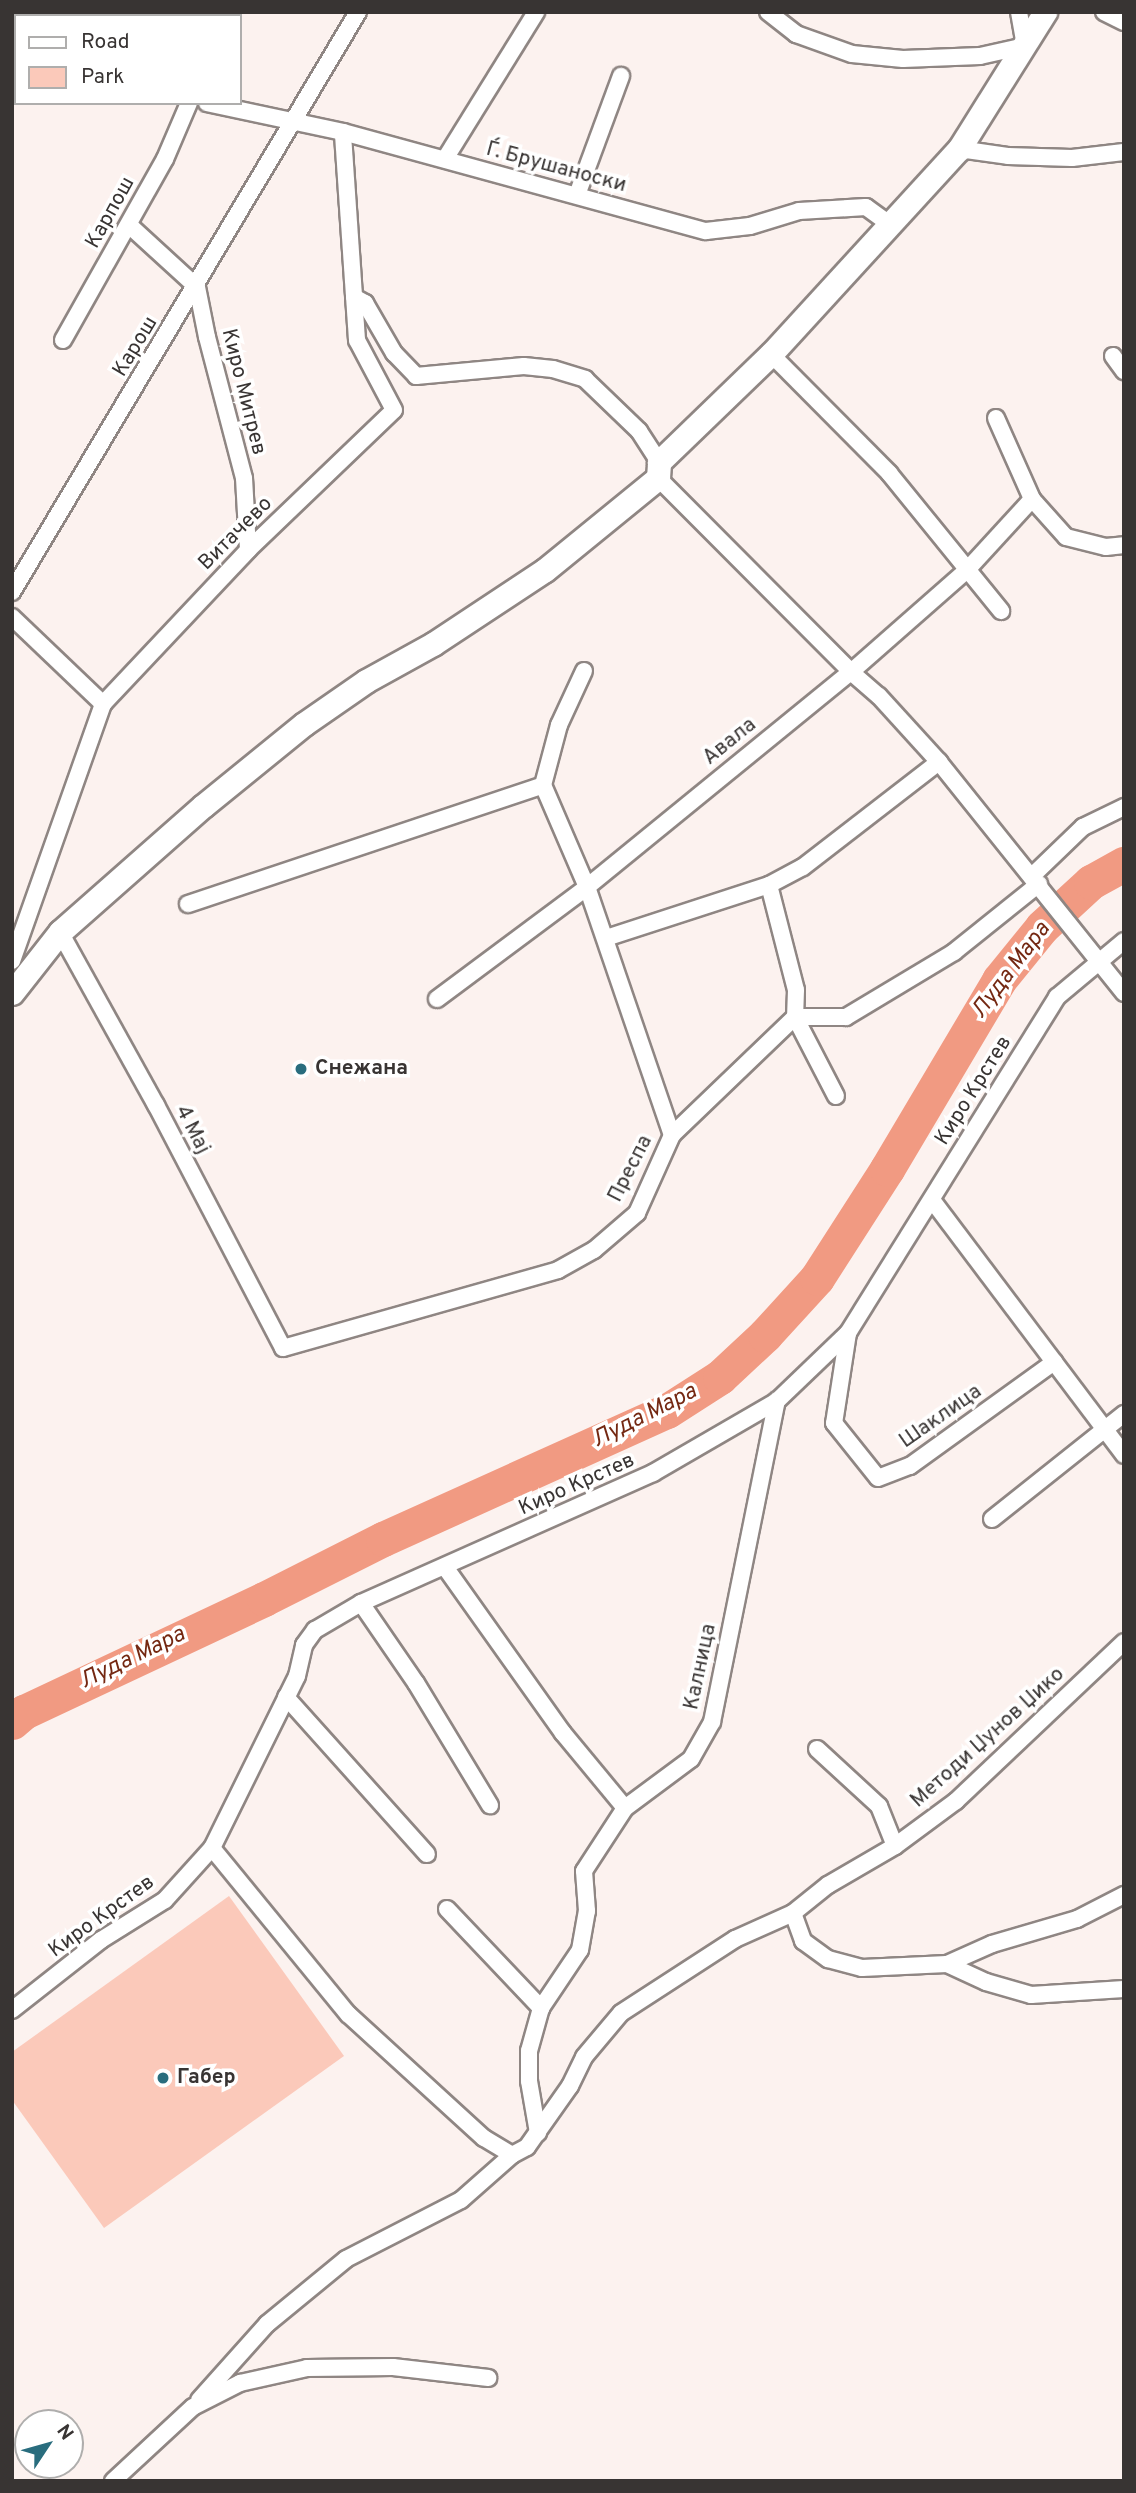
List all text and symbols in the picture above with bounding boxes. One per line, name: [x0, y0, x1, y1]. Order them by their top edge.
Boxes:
legend: [14, 14, 242, 105]
text: Road: [81, 29, 130, 56]
text: Park: [81, 64, 124, 91]
street label: Ѓ. Брушаноски: [483, 137, 629, 199]
street label: Карпош: [81, 173, 141, 253]
street label: Карош: [108, 312, 164, 382]
street label: Киро Митрев: [215, 326, 271, 458]
street label: Витачево: [194, 492, 278, 576]
street label: Авала: [698, 713, 762, 771]
water label: Луда Мара: [967, 917, 1057, 1025]
street label: Киро Крстев: [930, 1032, 1018, 1150]
place label: Снежана: [315, 1056, 408, 1082]
marker: Снежана: [293, 1061, 309, 1077]
street label: 4 Мај: [169, 1101, 215, 1159]
street label: Преспа: [603, 1131, 659, 1207]
water label: Луда Мара: [588, 1379, 702, 1455]
street label: Шаклица: [895, 1380, 987, 1454]
street label: Киро Крстев: [515, 1448, 639, 1522]
water label: Луда Мара: [76, 1622, 190, 1696]
street label: Калница: [680, 1622, 722, 1712]
street label: Методи Џунов Џико: [906, 1662, 1070, 1814]
street label: Киро Крстев: [44, 1870, 160, 1964]
place label: Габер: [177, 2065, 236, 2091]
marker: Габер: [155, 2070, 171, 2086]
north arrow: [14, 2409, 84, 2479]
text: N: [51, 2420, 78, 2445]

